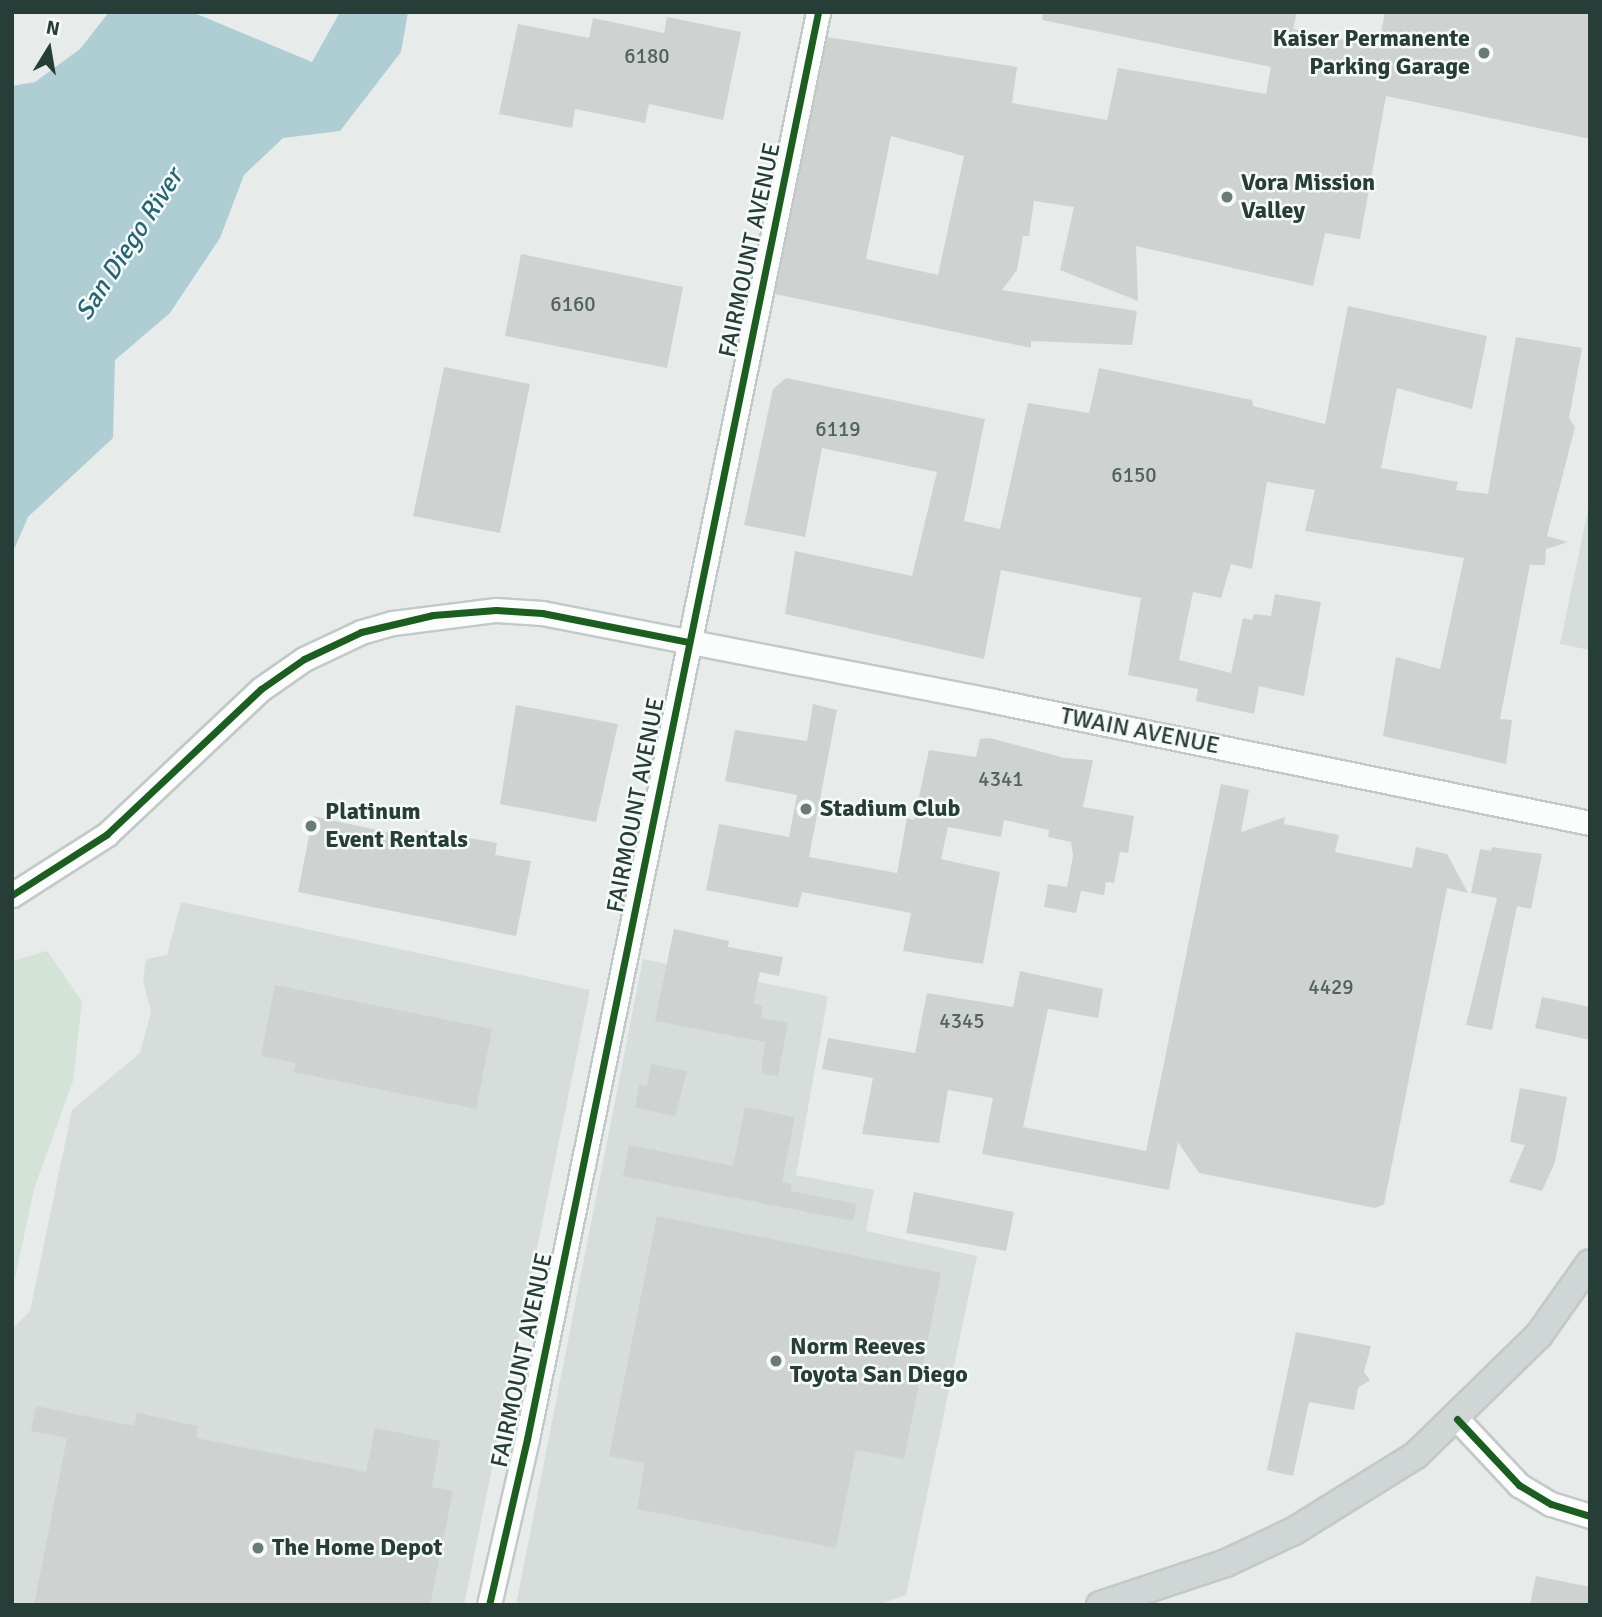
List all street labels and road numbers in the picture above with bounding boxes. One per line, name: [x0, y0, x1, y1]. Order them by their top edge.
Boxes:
street label: FAIRMOUNT AVENUE: [713, 140, 787, 360]
street label: FAIRMOUNT AVENUE: [601, 695, 671, 915]
street label: TWAIN AVENUE: [1058, 701, 1222, 761]
street label: FAIRMOUNT AVENUE: [485, 1250, 559, 1470]

